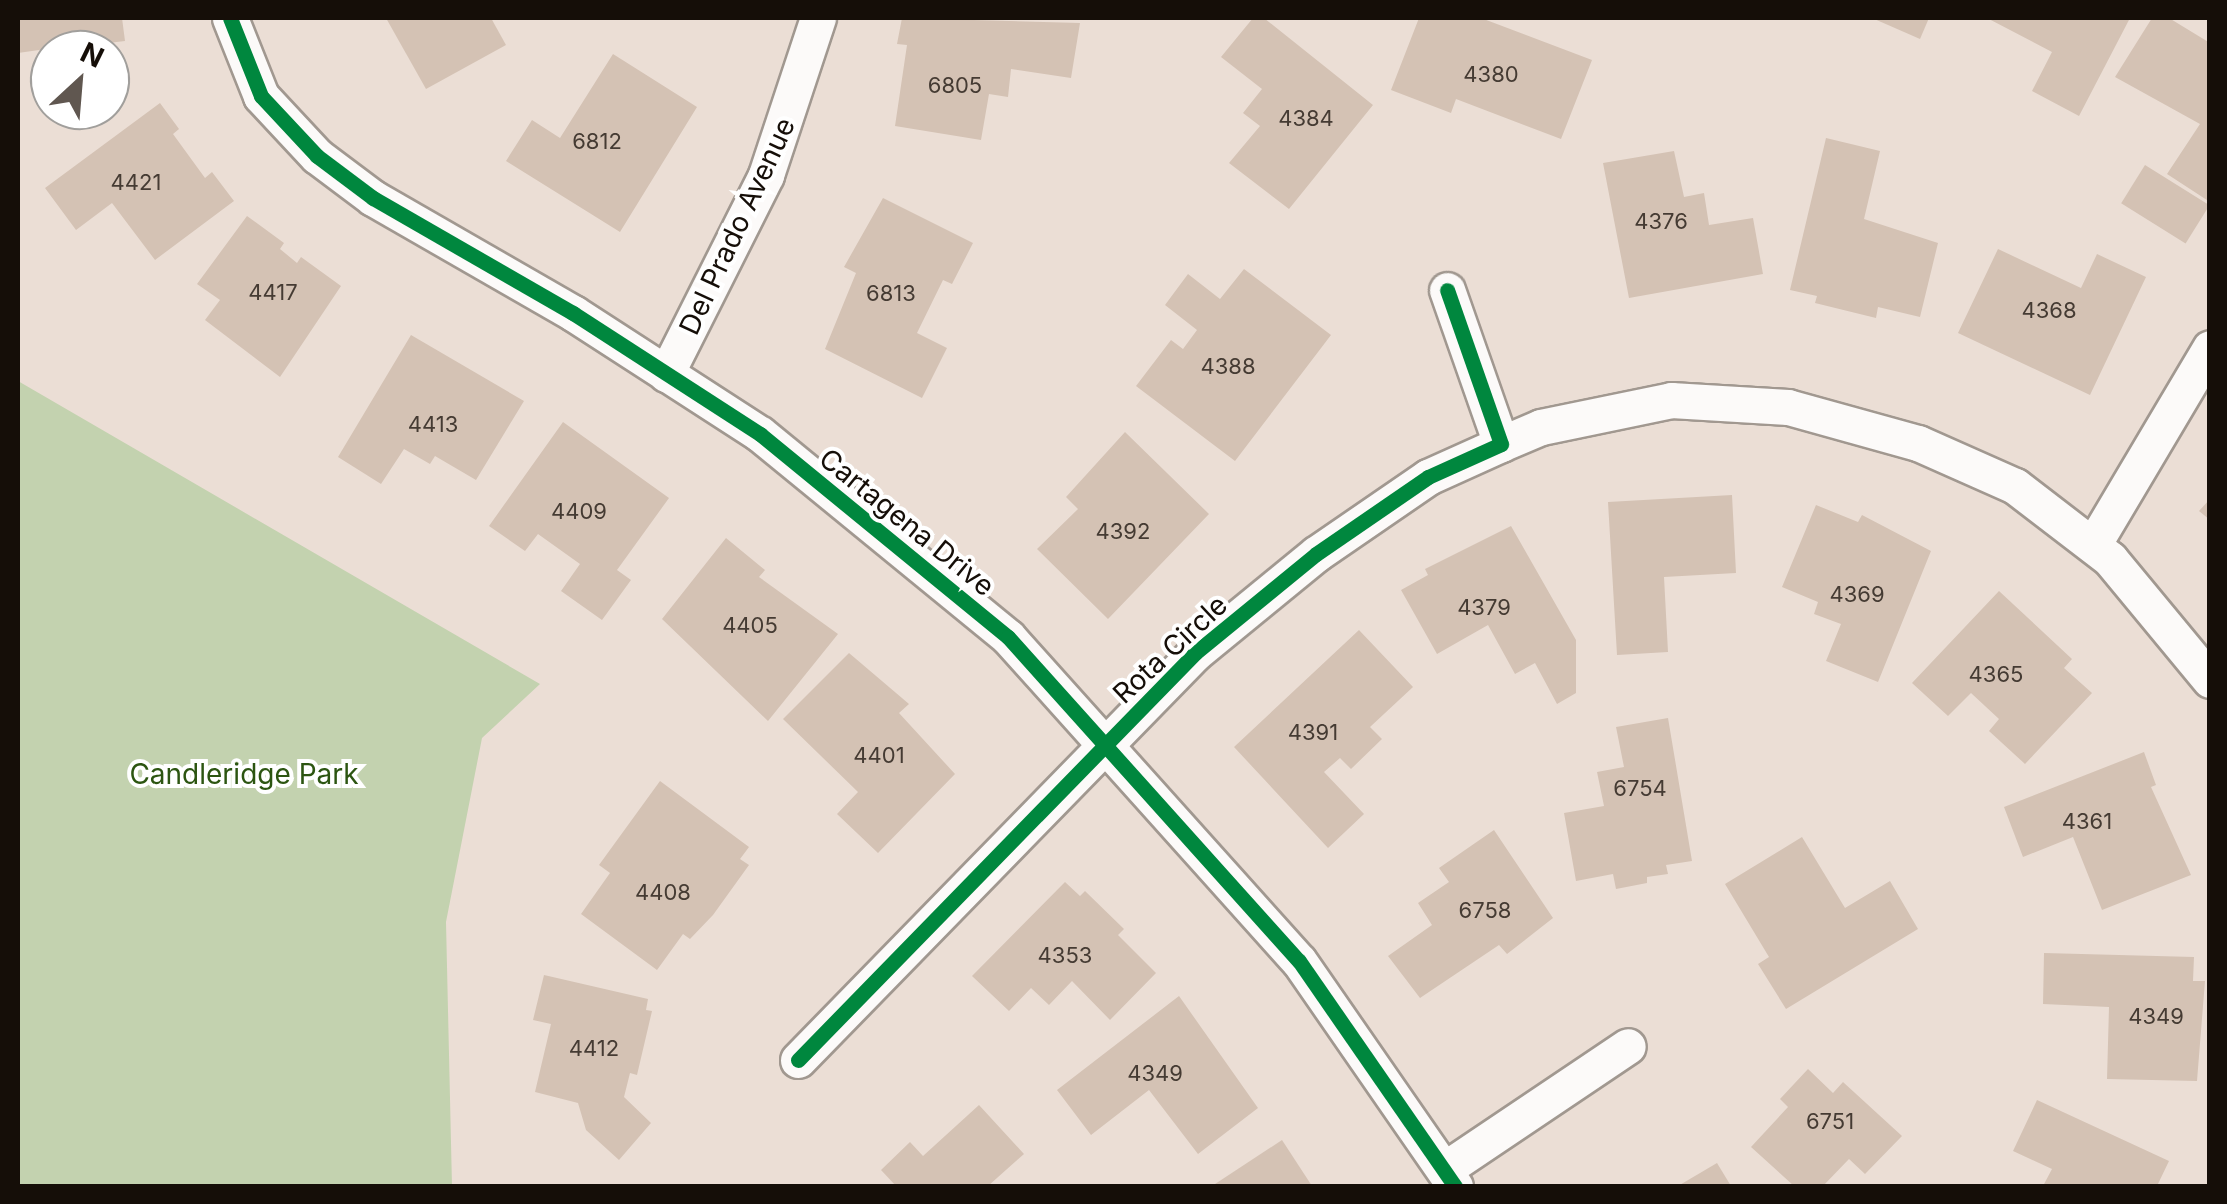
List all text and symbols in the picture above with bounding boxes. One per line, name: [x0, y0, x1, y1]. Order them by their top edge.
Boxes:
north arrow: [30, 30, 130, 130]
text: N: [75, 35, 109, 75]
house number: 4380: [1463, 62, 1519, 88]
house number: 6805: [928, 73, 982, 99]
house number: 4384: [1278, 106, 1334, 132]
street label: Del Prado Avenue: [672, 112, 802, 340]
house number: 6812: [572, 129, 622, 155]
house number: 4421: [111, 170, 161, 196]
house number: 4376: [1634, 209, 1688, 235]
house number: 4417: [248, 280, 298, 306]
house number: 6813: [866, 281, 916, 307]
house number: 4368: [2021, 298, 2077, 324]
house number: 4388: [1200, 354, 1256, 380]
house number: 4413: [408, 412, 458, 438]
street label: Cartagena Drive: [813, 441, 1001, 603]
house number: 4409: [551, 499, 607, 525]
house number: 4392: [1096, 519, 1150, 545]
house number: 4369: [1829, 582, 1885, 608]
street label: Rota Circle: [1106, 588, 1234, 710]
house number: 4379: [1457, 595, 1511, 621]
house number: 4405: [722, 613, 778, 639]
house number: 4365: [1969, 662, 2023, 688]
house number: 4391: [1288, 720, 1338, 746]
house number: 4401: [853, 743, 905, 769]
park label: Candleridge Park: [129, 757, 359, 791]
house number: 6754: [1613, 776, 1667, 802]
house number: 4361: [2062, 809, 2112, 835]
house number: 4408: [635, 880, 691, 906]
house number: 6758: [1459, 898, 1511, 924]
house number: 4353: [1038, 943, 1092, 969]
house number: 4349: [2128, 1004, 2184, 1030]
house number: 4412: [569, 1036, 619, 1062]
house number: 4349: [1127, 1061, 1183, 1087]
house number: 6751: [1806, 1109, 1854, 1135]

